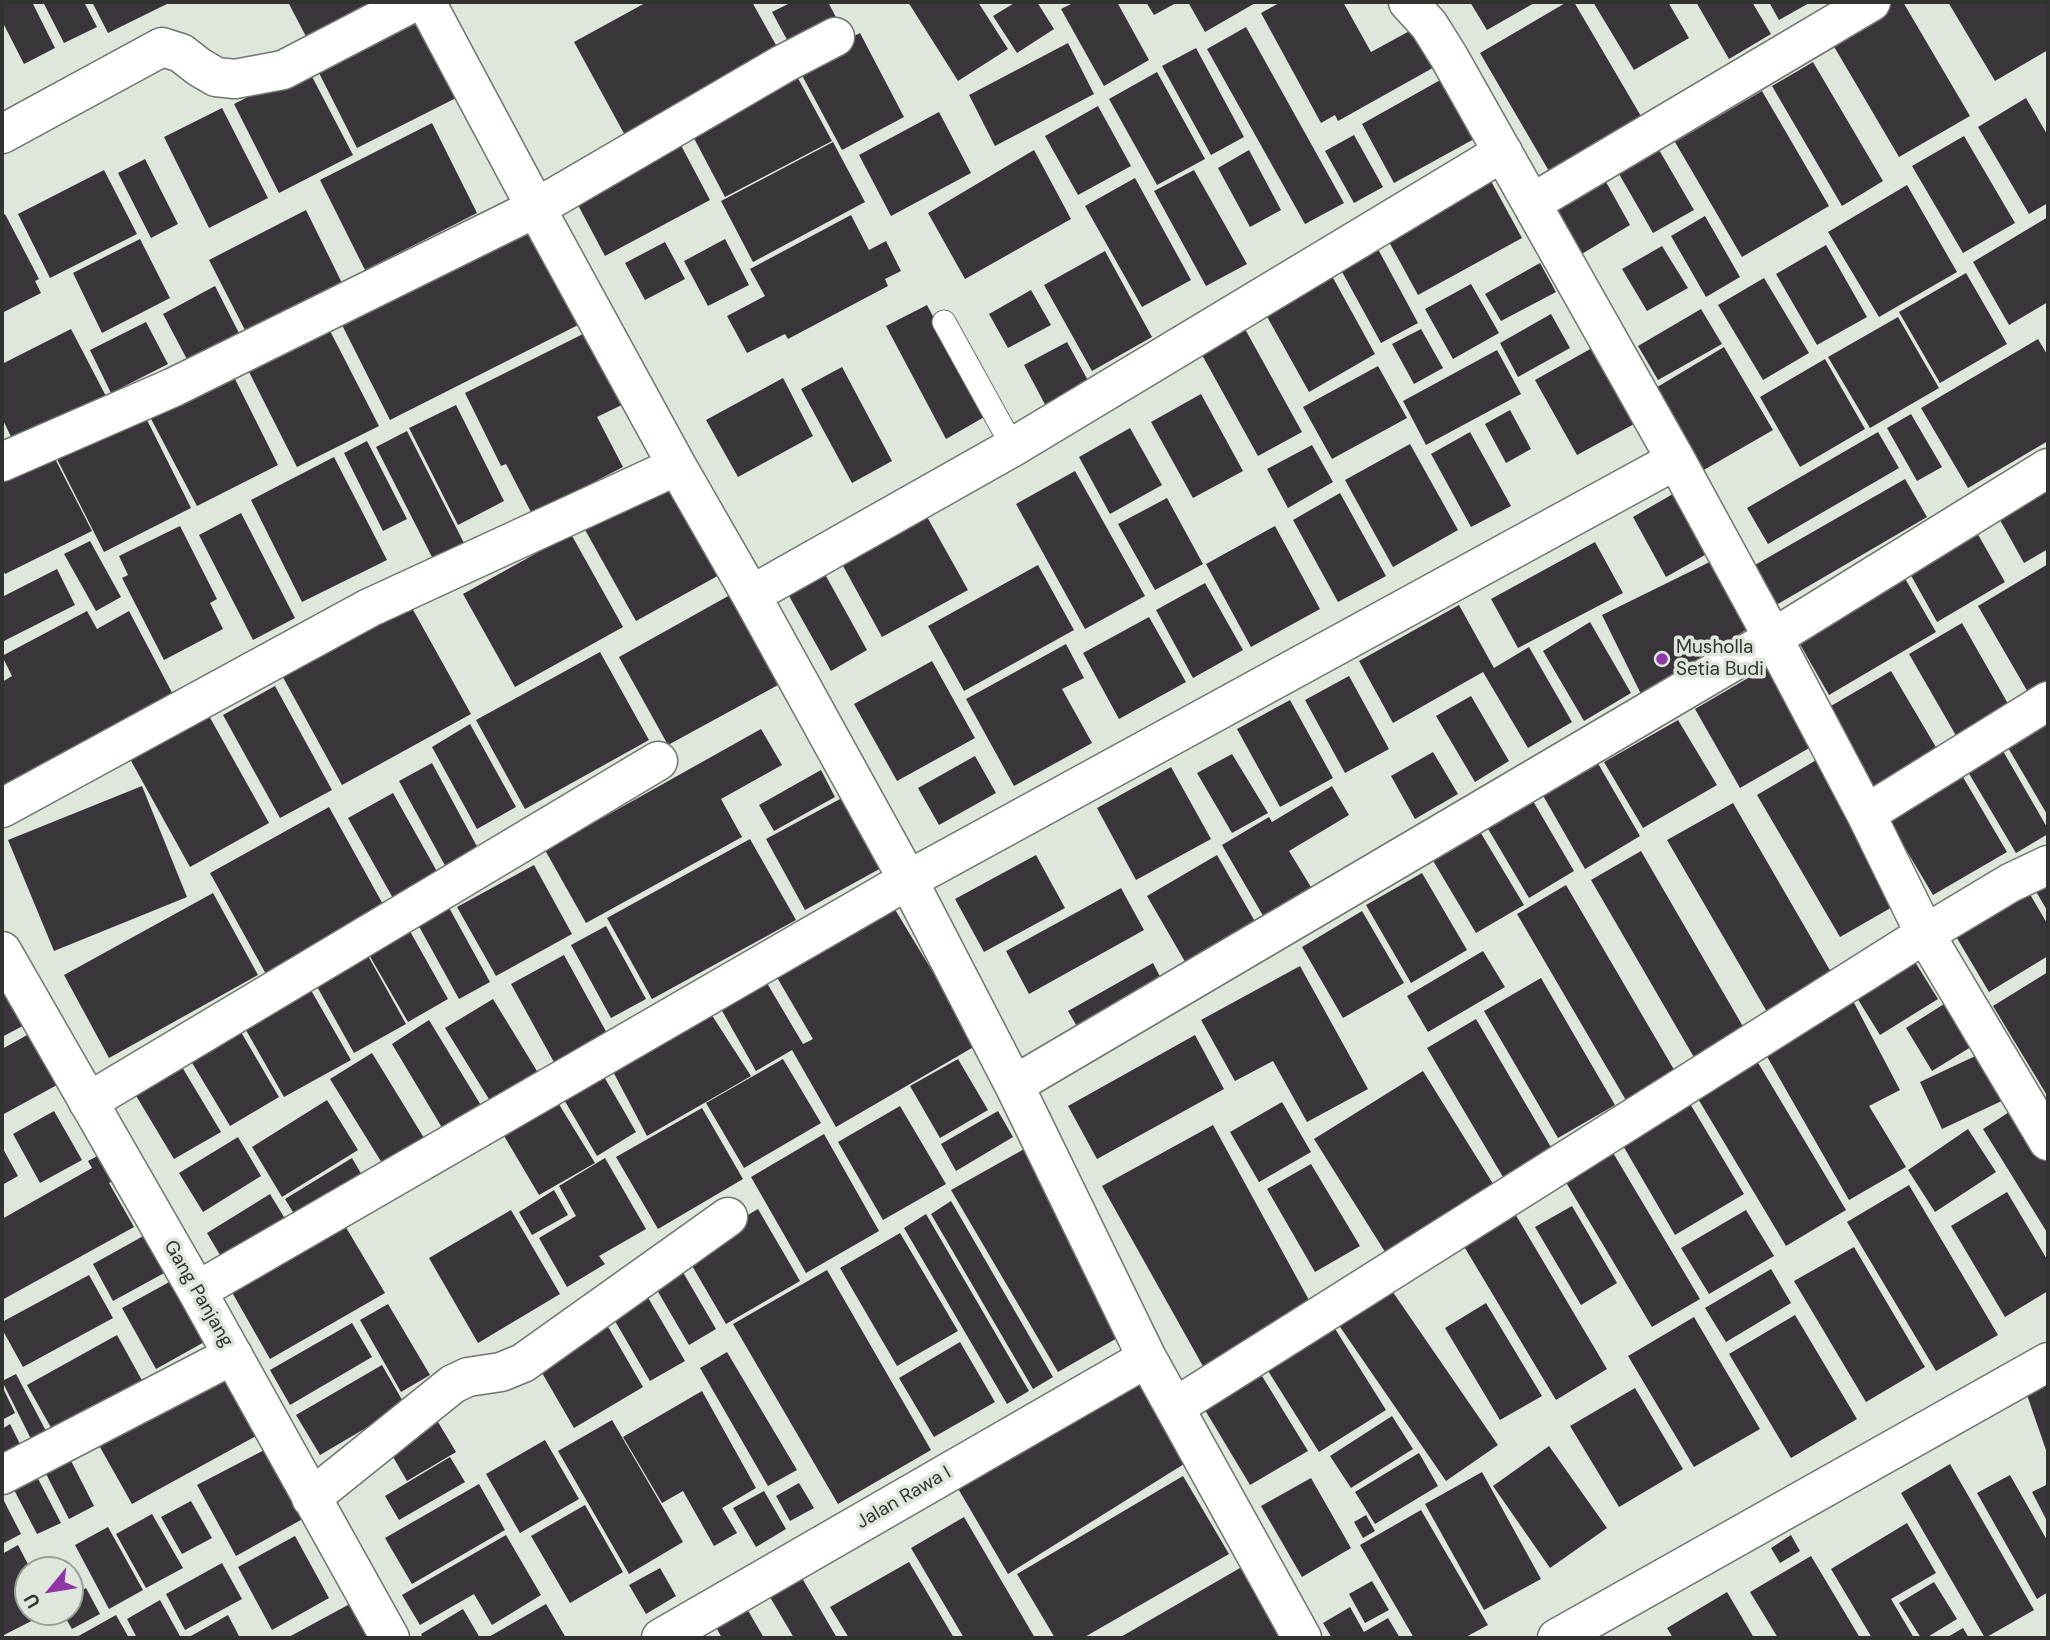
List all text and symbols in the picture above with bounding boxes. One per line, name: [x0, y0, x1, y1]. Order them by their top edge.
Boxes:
place label: Musholla Setia Budi: [1676, 637, 1764, 681]
marker: Musholla Setia Budi: [1654, 651, 1670, 667]
street label: Gang Panjang: [158, 1237, 238, 1351]
street label: Jalan Rawa I: [853, 1462, 955, 1534]
north arrow: [14, 1556, 84, 1626]
text: U: [18, 1589, 46, 1613]

